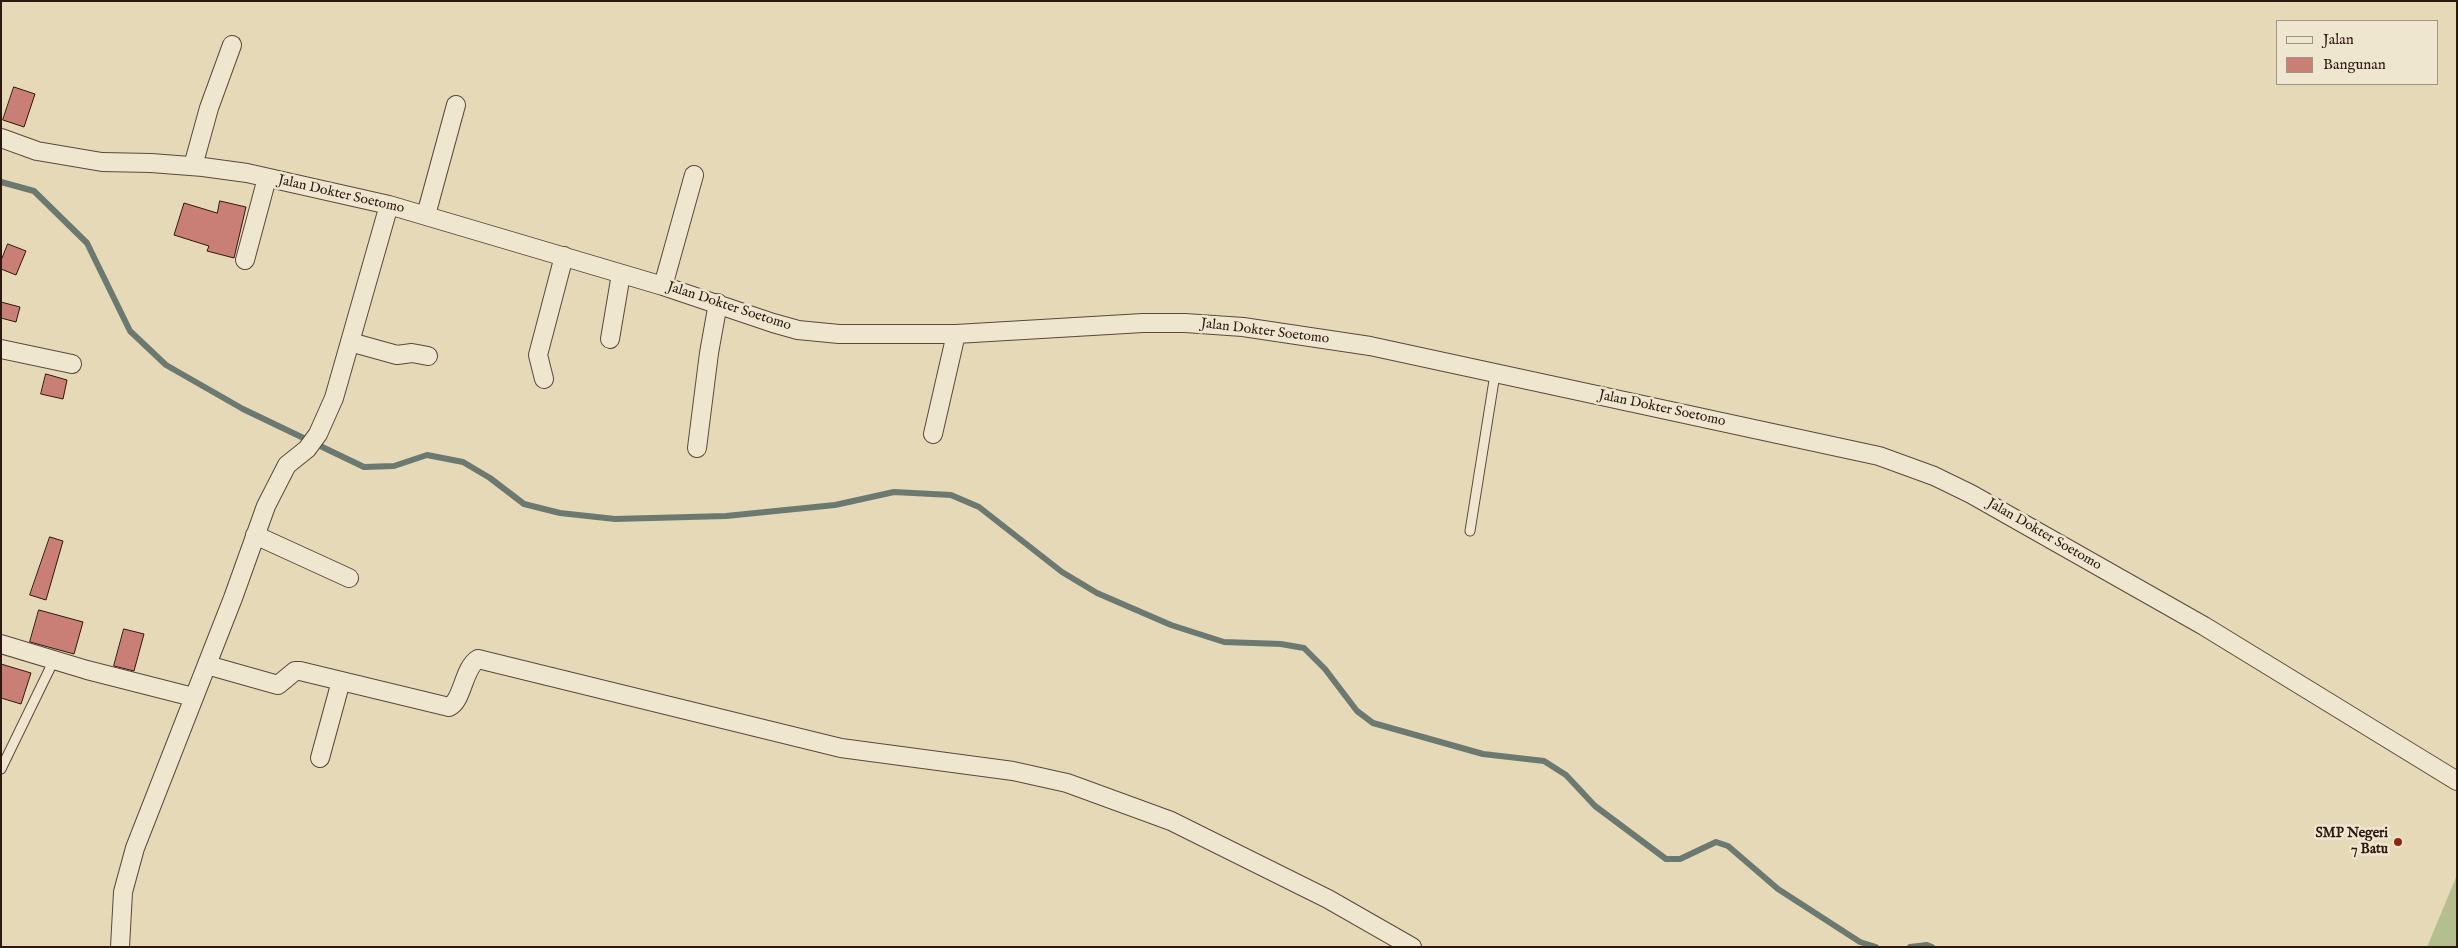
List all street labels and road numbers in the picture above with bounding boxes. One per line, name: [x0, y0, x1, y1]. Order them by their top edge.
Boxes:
street label: Jalan Dokter Soetomo: [276, 172, 406, 218]
street label: Jalan Dokter Soetomo: [665, 279, 793, 335]
street label: Jalan Dokter Soetomo: [1200, 316, 1330, 348]
street label: Jalan Dokter Soetomo: [1597, 387, 1727, 431]
street label: Jalan Dokter Soetomo: [1984, 495, 2104, 575]

